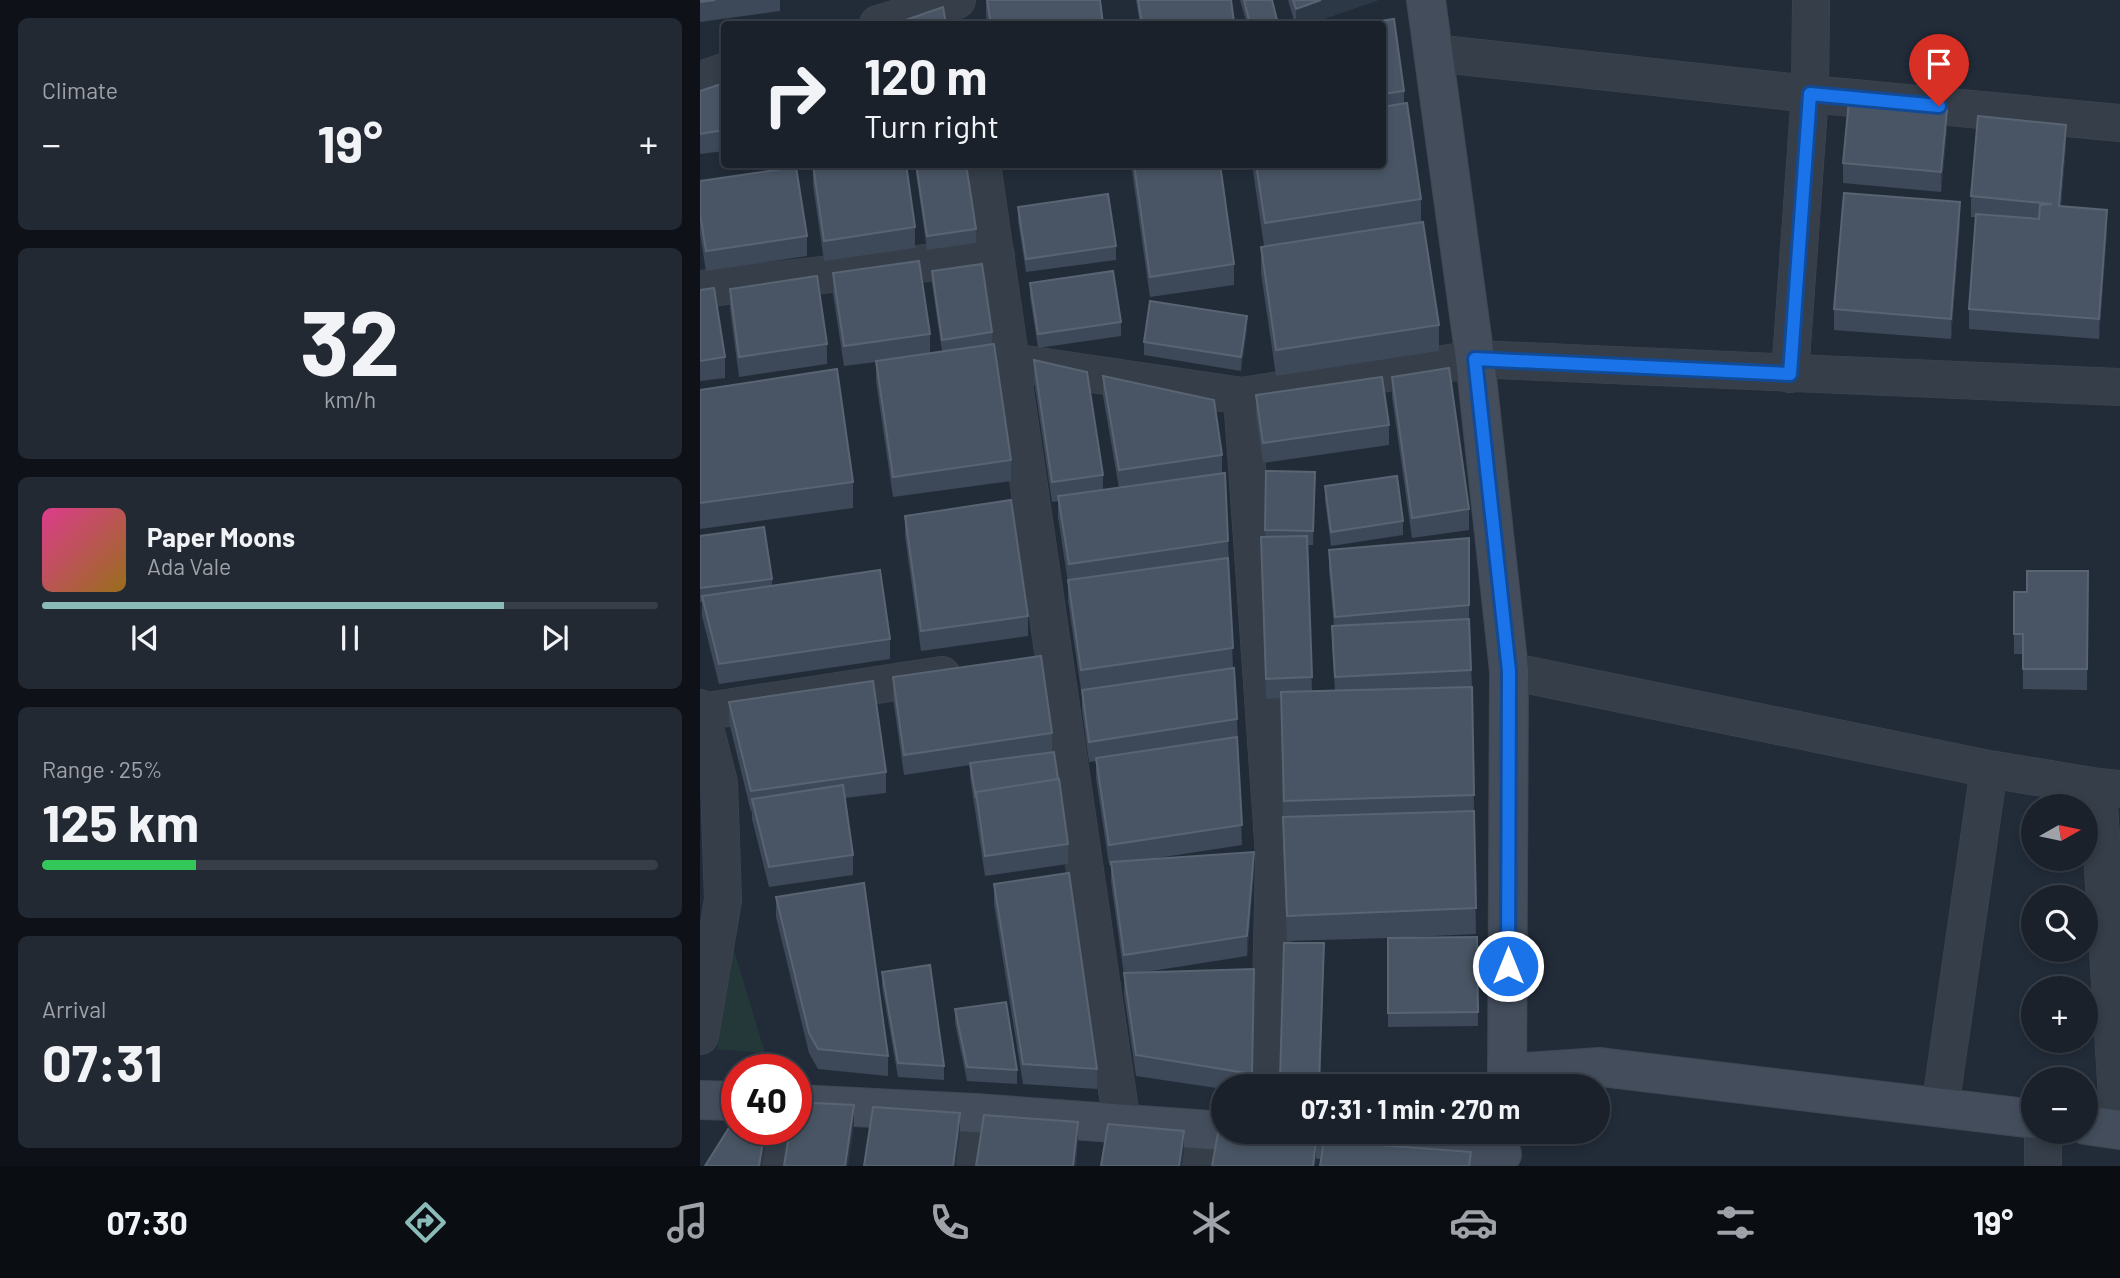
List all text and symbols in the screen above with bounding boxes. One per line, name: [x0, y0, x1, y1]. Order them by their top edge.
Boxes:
pin: [1909, 34, 1969, 106]
icon: arrive: [1920, 45, 1958, 83]
text: 120 m: [864, 46, 987, 105]
icon: right: [749, 49, 840, 140]
text: Climate: [42, 76, 118, 104]
text: Turn right: [864, 106, 999, 144]
text: 19°: [317, 111, 383, 173]
text: −: [42, 120, 61, 166]
text: +: [639, 120, 658, 166]
text: 32: [300, 285, 400, 394]
text: km/h: [324, 385, 376, 413]
text: Paper Moons: [147, 521, 295, 552]
text: Ada Vale: [147, 552, 231, 580]
icon: previous: [126, 619, 164, 657]
icon: pause: [331, 619, 369, 657]
icon: next: [536, 619, 574, 657]
text: Range · 25%: [42, 755, 162, 783]
text: 125 km: [42, 790, 199, 852]
north arrow: [2021, 794, 2098, 872]
map controls: [2021, 794, 2098, 1144]
button: search: [2021, 885, 2098, 962]
position arrow: [1471, 929, 1545, 1003]
button: +: [2021, 976, 2098, 1053]
text: Arrival: [42, 995, 106, 1023]
text: 07:31: [42, 1030, 163, 1092]
speed limit sign: 40: [721, 1054, 812, 1145]
button: −: [2021, 1067, 2098, 1144]
text: 07:31 · 1 min · 270 m: [1301, 1093, 1520, 1124]
icon: directions: [401, 1198, 450, 1247]
icon: music: [663, 1198, 712, 1247]
icon: phone: [925, 1198, 974, 1247]
icon: climate: [1187, 1198, 1236, 1247]
icon: car: [1449, 1198, 1498, 1247]
icon: filters: [1711, 1198, 1760, 1247]
text: 07:30: [107, 1203, 188, 1241]
text: 19°: [1973, 1203, 2013, 1241]

